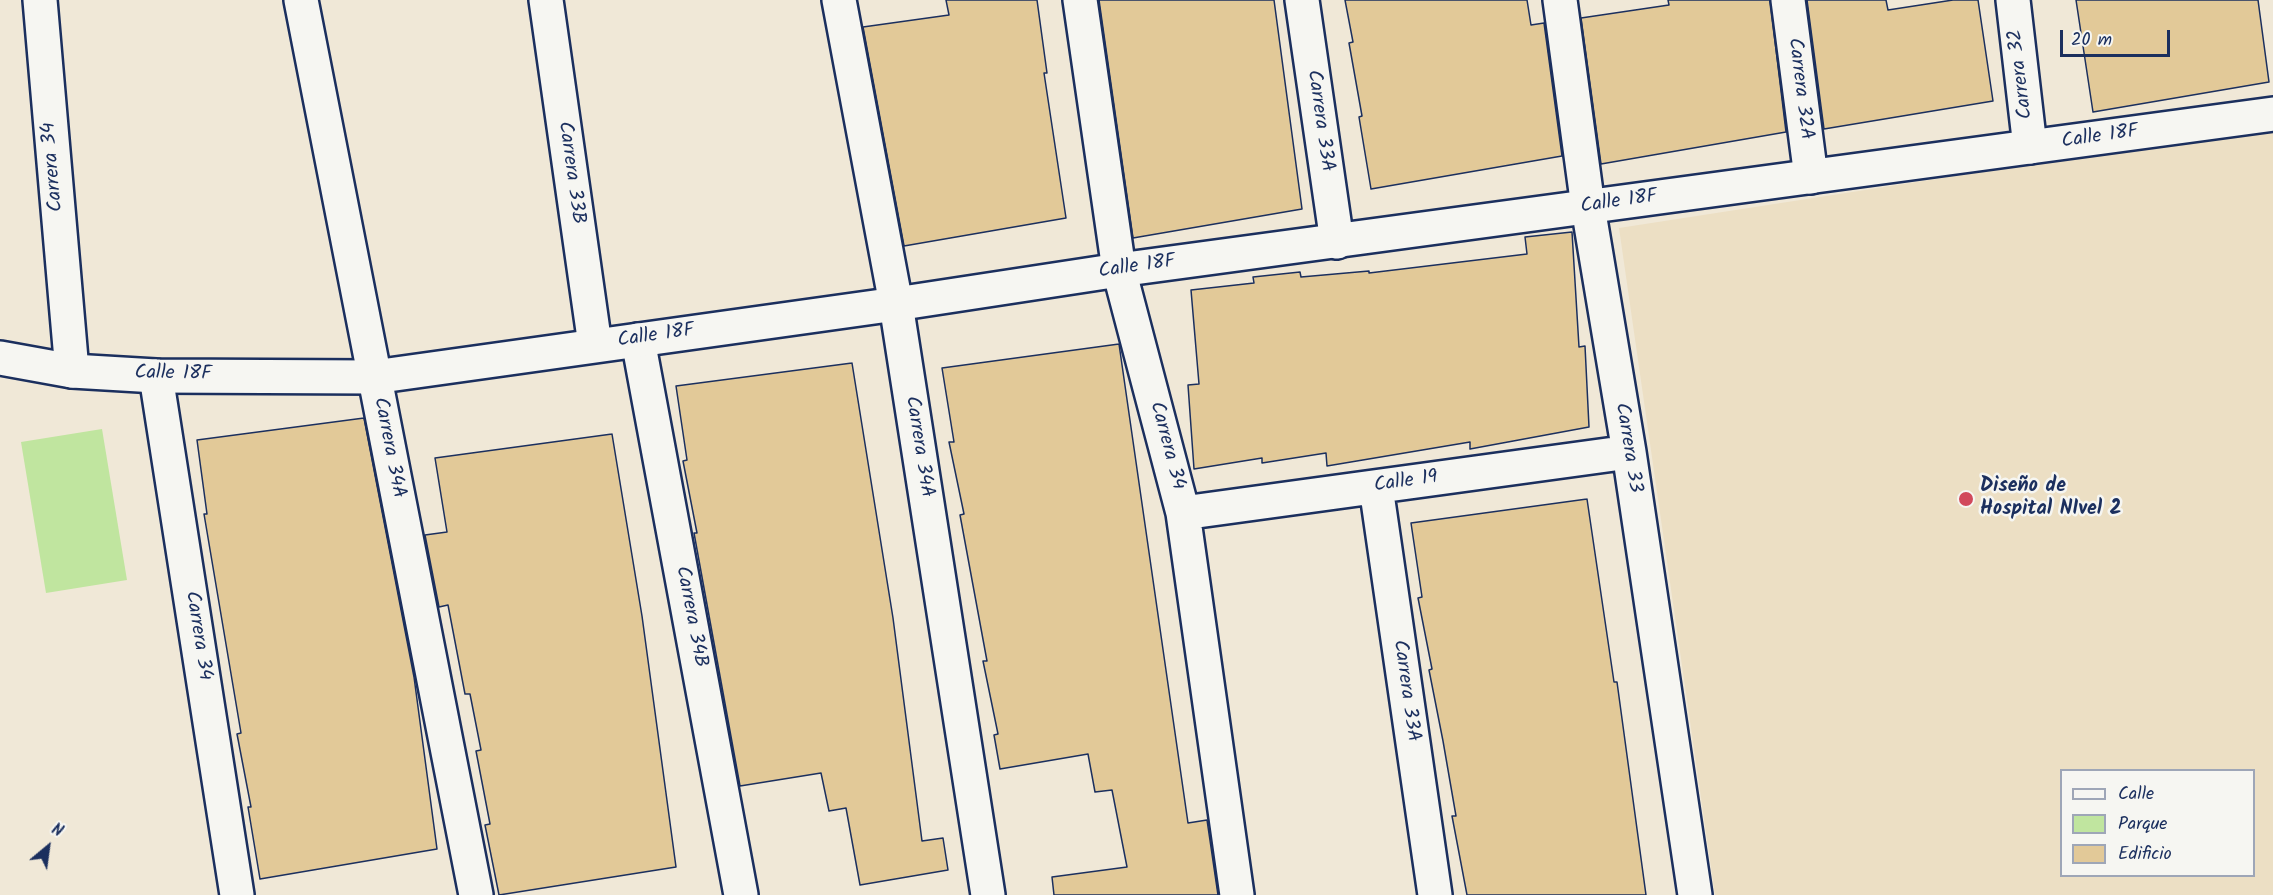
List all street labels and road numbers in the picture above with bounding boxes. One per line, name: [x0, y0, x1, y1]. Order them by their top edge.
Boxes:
street label: Carrera 32: [2005, 28, 2039, 120]
street label: Carrera 32A: [1781, 37, 1817, 141]
street label: Carrera 33A: [1300, 69, 1338, 173]
street label: Carrera 33B: [551, 120, 589, 226]
street label: Carrera 34: [38, 121, 70, 213]
street label: Calle 18F: [2060, 121, 2140, 155]
street label: Calle 18F: [1579, 186, 1659, 220]
street label: Calle 18F: [1097, 251, 1177, 285]
street label: Calle 18F: [616, 320, 696, 354]
street label: Calle 18F: [134, 362, 212, 388]
street label: Carrera 34A: [898, 395, 938, 499]
street label: Carrera 34A: [366, 396, 410, 500]
street label: Carrera 34: [1143, 399, 1189, 493]
street label: Carrera 33: [1608, 401, 1646, 495]
street label: Calle 19: [1373, 467, 1439, 499]
street label: Carrera 34B: [668, 564, 712, 670]
street label: Carrera 34: [178, 590, 216, 682]
street label: Carrera 33A: [1386, 639, 1424, 743]

